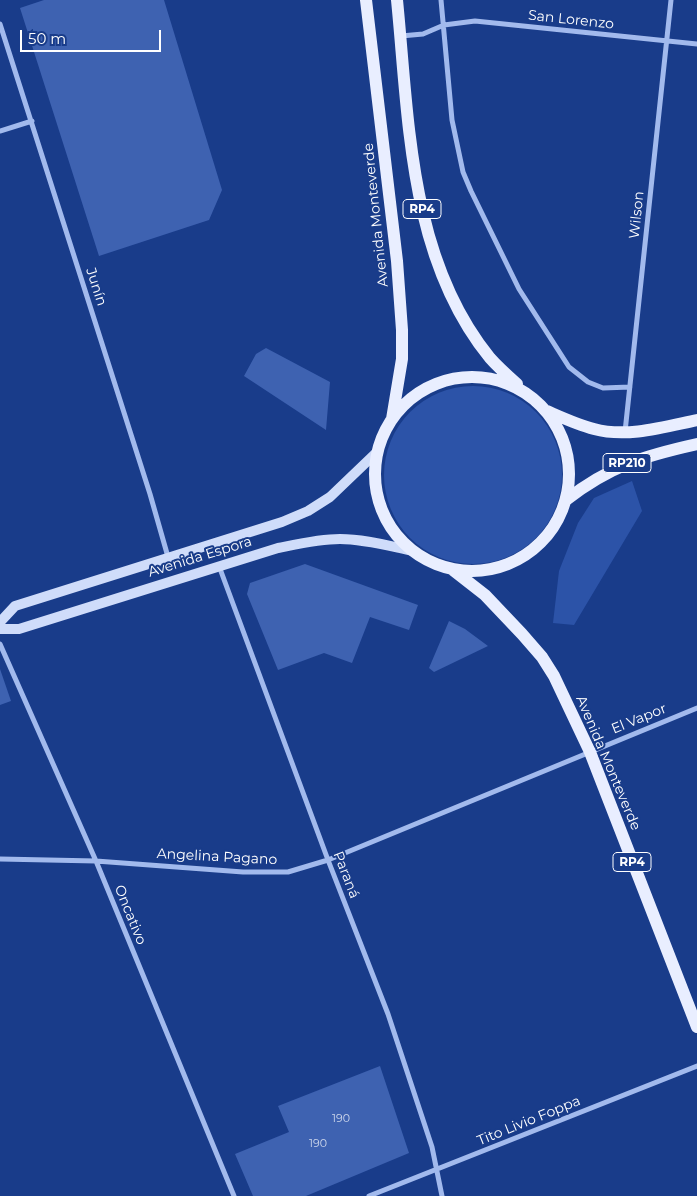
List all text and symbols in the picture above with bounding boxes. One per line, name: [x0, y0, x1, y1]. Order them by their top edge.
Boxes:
street label: San Lorenzo: [527, 7, 615, 33]
scale bar: [22, 20, 164, 52]
text: 50 m: [28, 29, 66, 48]
street label: Avenida Monteverde: [360, 142, 392, 288]
street label: Wilson: [626, 190, 648, 240]
road number: RP4: [403, 200, 441, 218]
street label: Junín: [82, 266, 110, 308]
road number: RP210: [603, 453, 651, 472]
street label: Avenida Espora: [146, 533, 254, 581]
street label: Avenida Monteverde: [572, 693, 644, 833]
street label: El Vapor: [609, 700, 669, 738]
street label: Angelina Pagano: [156, 845, 278, 869]
street label: Paraná: [329, 849, 363, 901]
road number: RP4: [613, 852, 651, 872]
street label: Oncativo: [110, 883, 150, 947]
street label: Tito Livio Foppa: [475, 1093, 583, 1149]
house number: 190: [332, 1112, 350, 1126]
house number: 190: [309, 1137, 327, 1151]

